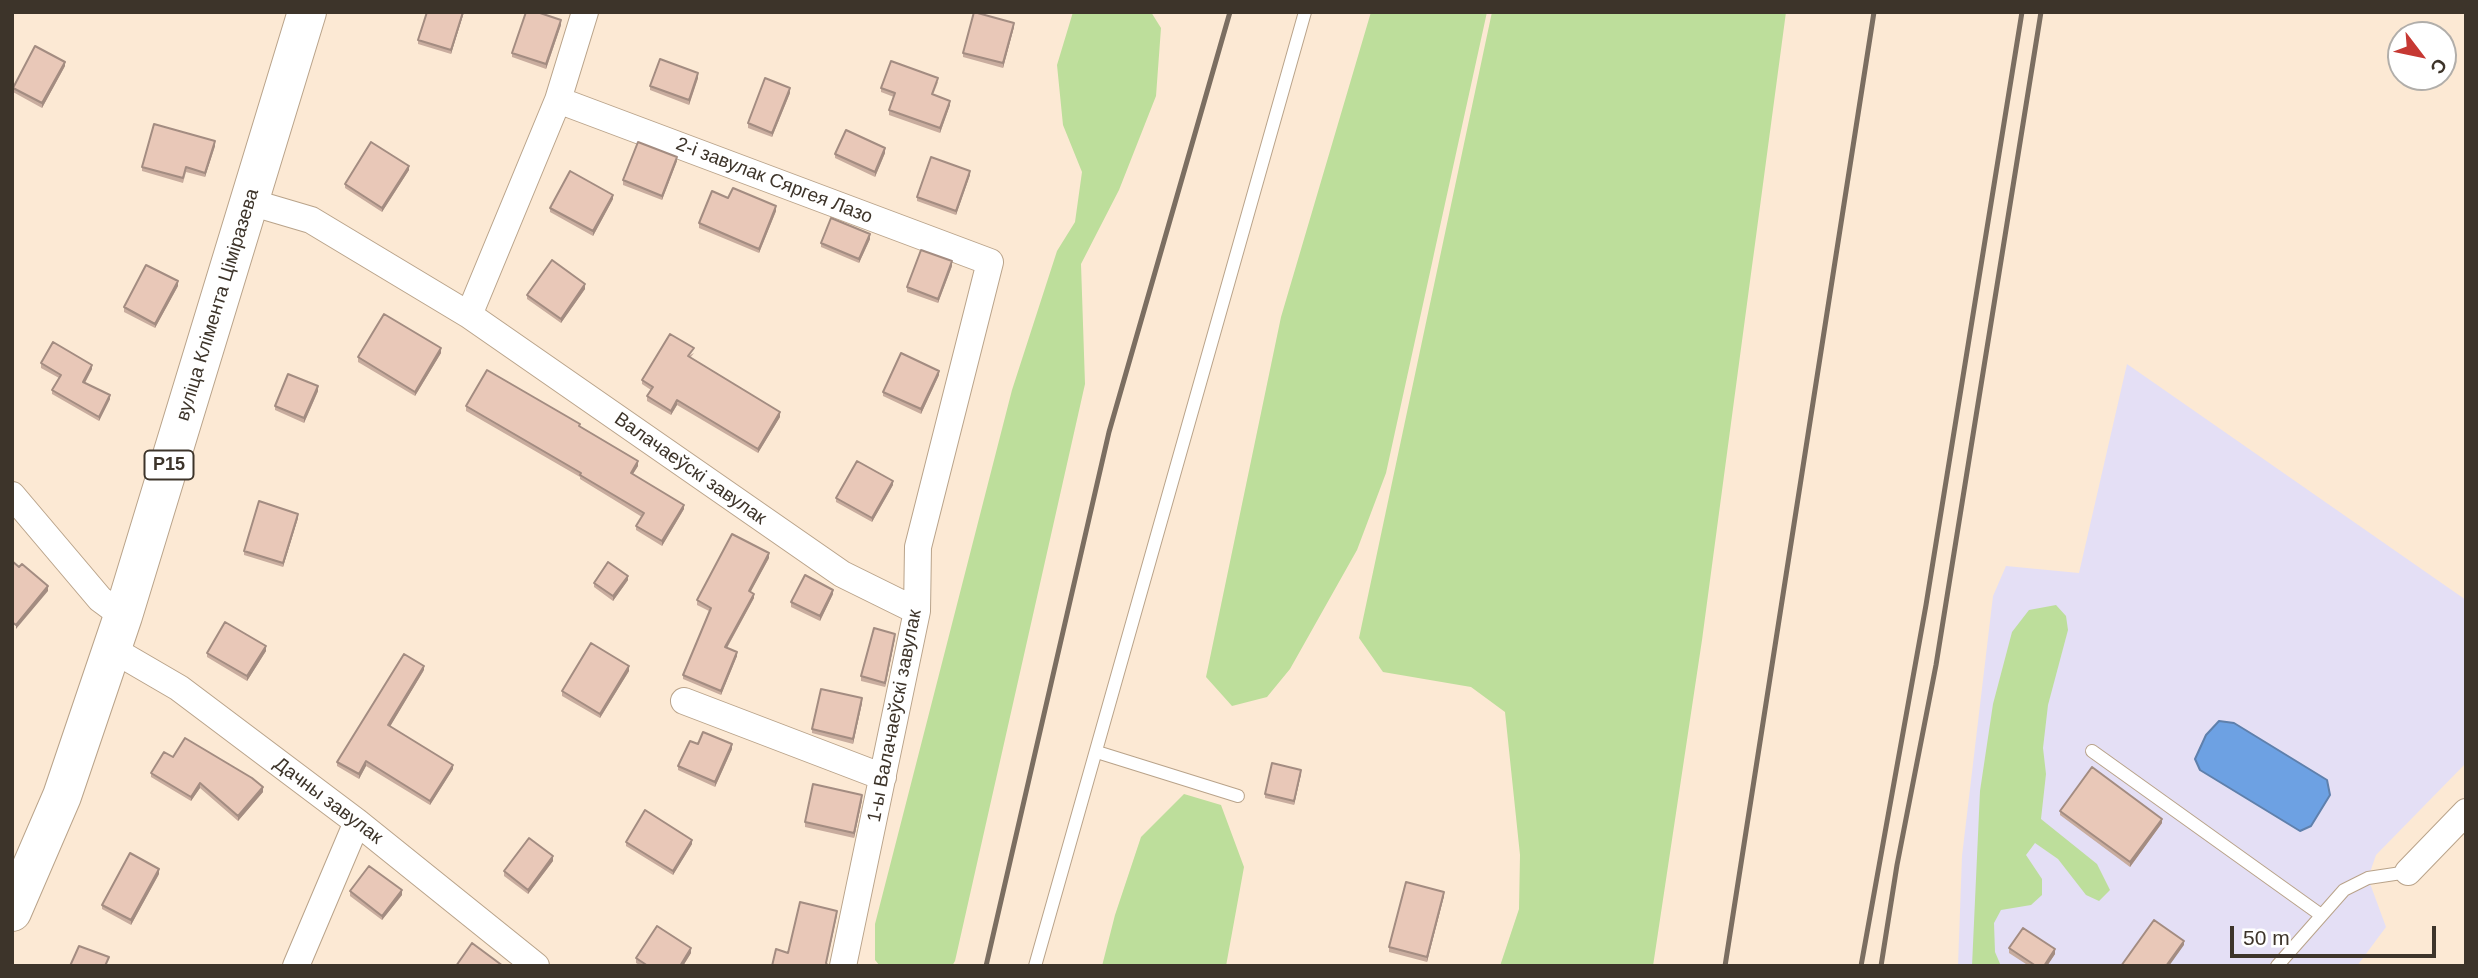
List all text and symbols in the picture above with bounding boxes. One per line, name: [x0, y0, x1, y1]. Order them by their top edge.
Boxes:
north arrow: [2387, 21, 2457, 91]
text: С: [2426, 55, 2451, 78]
street label: 2-і завулак Сяргея Лазо: [672, 133, 876, 229]
street label: вуліца Клімента Ціміразева: [172, 186, 264, 424]
street label: Валачаеўскі завулак: [610, 408, 770, 530]
road number: Р15: [144, 450, 194, 480]
street label: 1-ы Валачаеўскі завулак: [863, 608, 927, 824]
street label: Дачны завулак: [269, 753, 387, 849]
scale bar: [2233, 912, 2440, 956]
text: 50 m: [2243, 926, 2290, 949]

